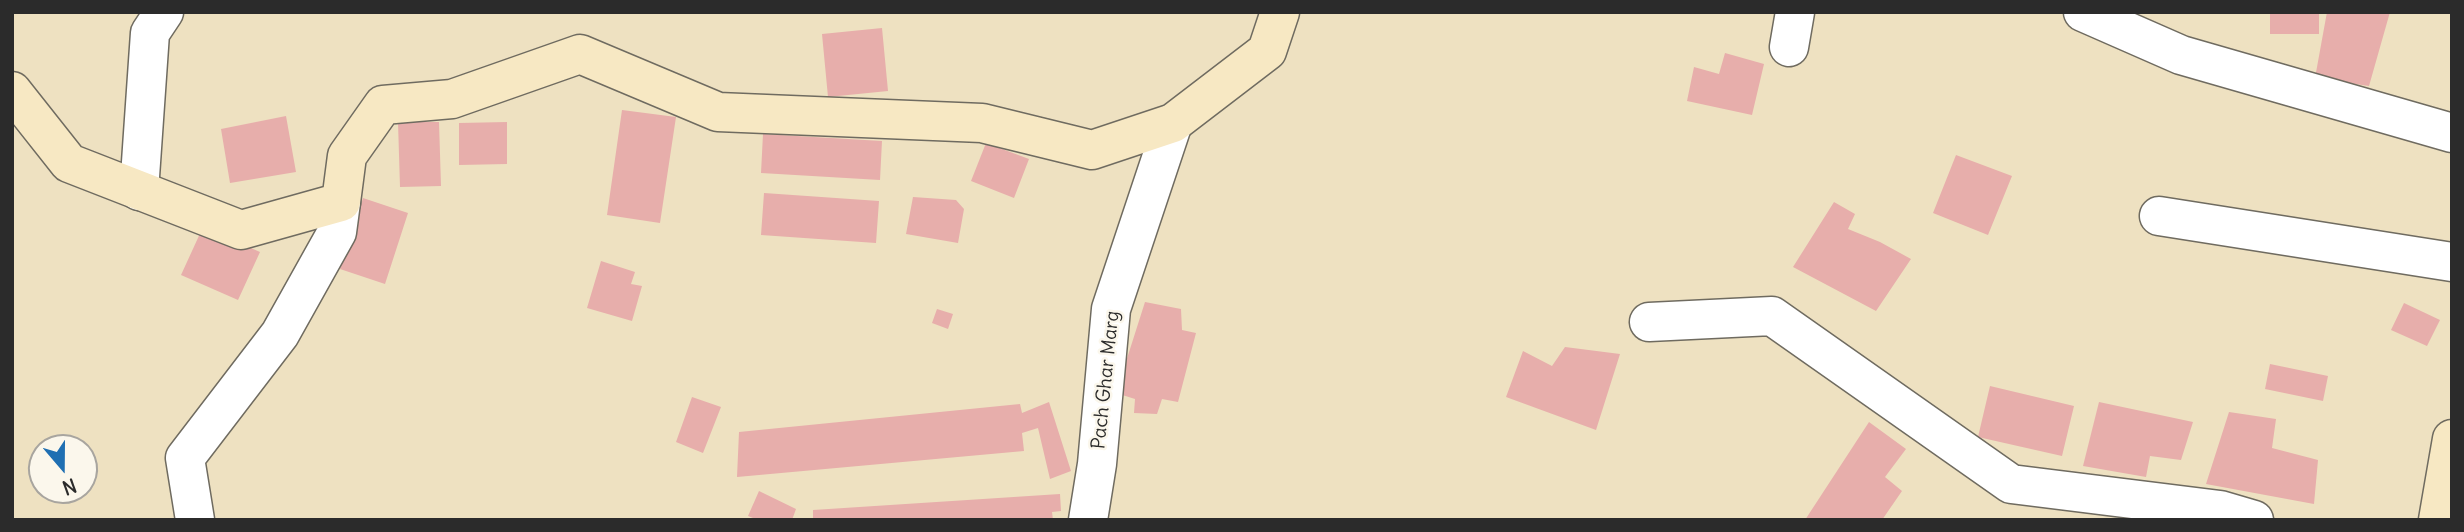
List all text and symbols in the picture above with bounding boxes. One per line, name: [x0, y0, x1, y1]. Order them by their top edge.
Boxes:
street label: Pach Ghar Marg: [1087, 310, 1125, 450]
north arrow: [28, 434, 98, 504]
text: N: [59, 473, 80, 500]

